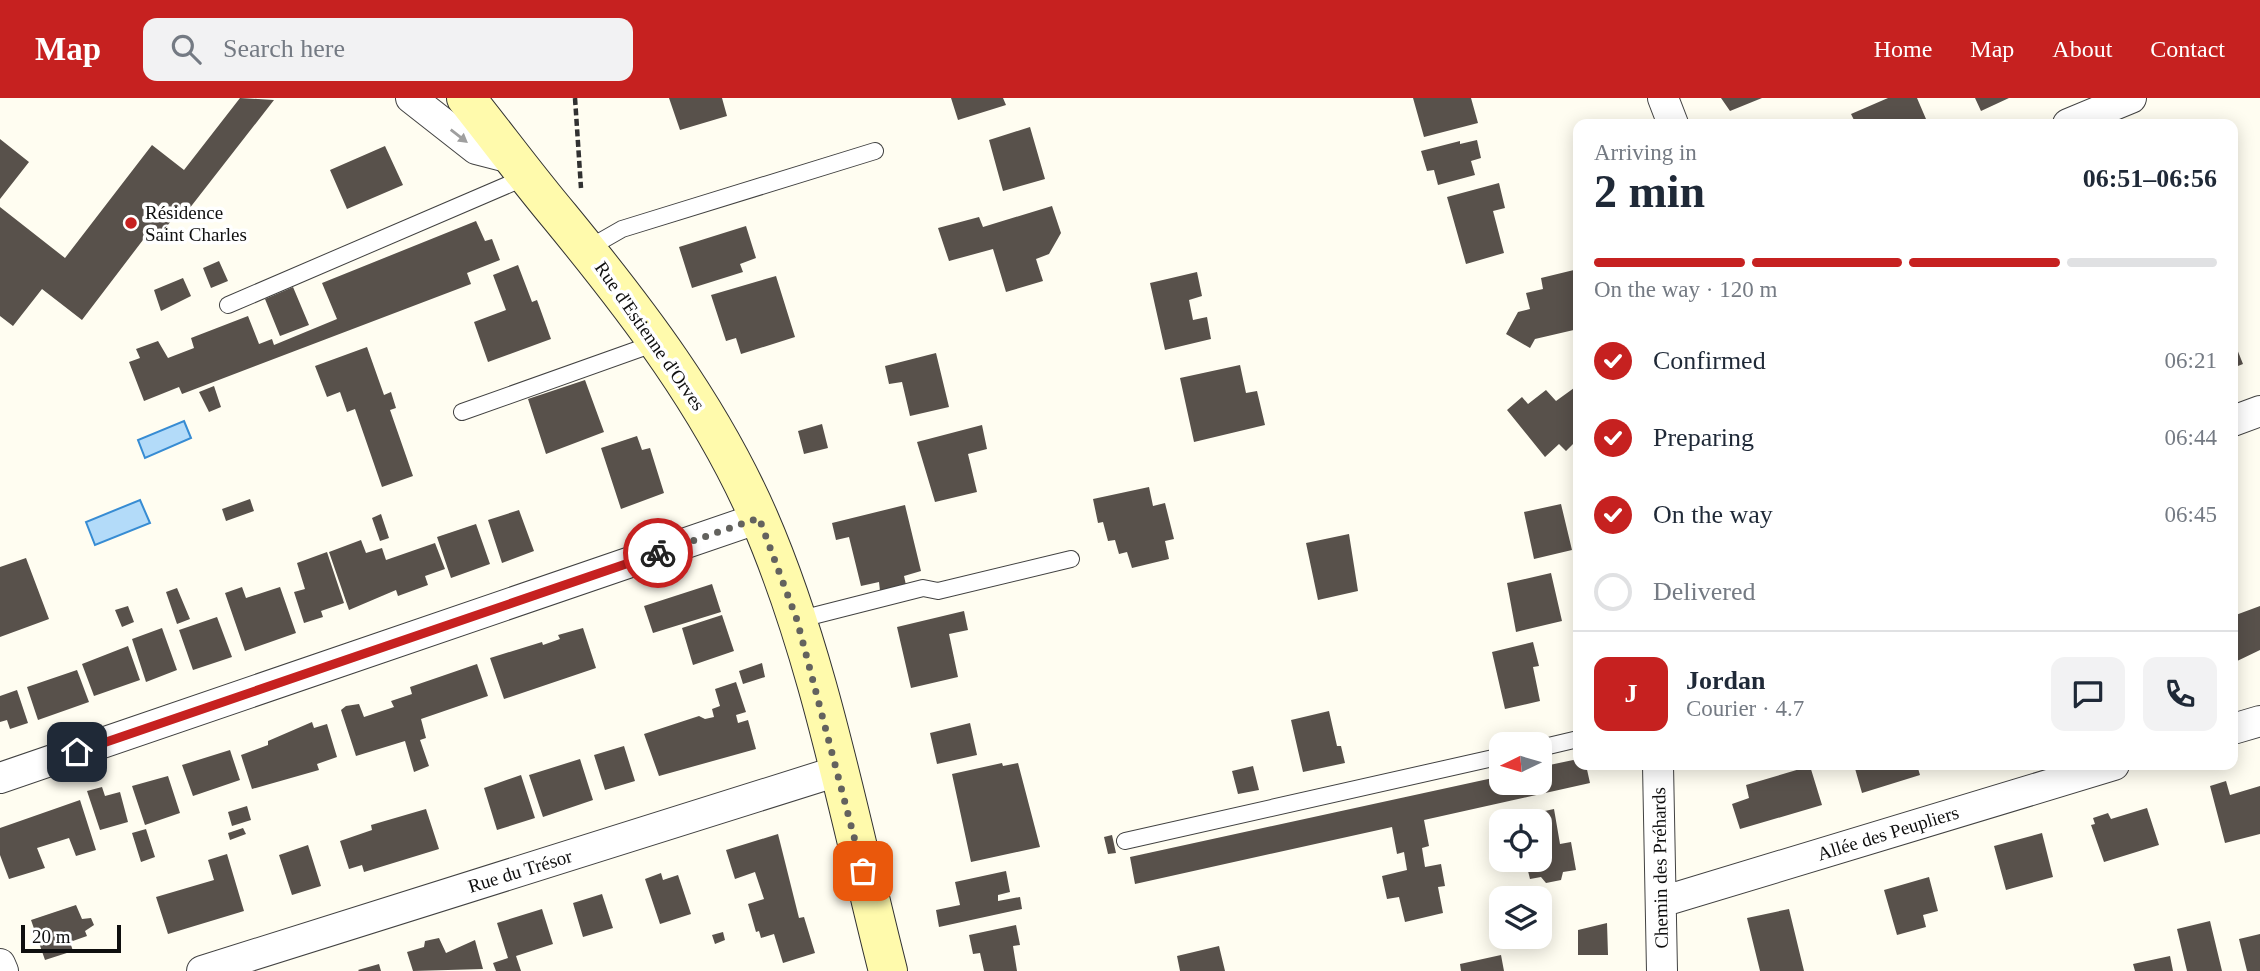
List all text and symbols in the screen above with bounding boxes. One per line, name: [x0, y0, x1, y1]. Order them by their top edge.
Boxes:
search box: [143, 18, 633, 81]
icon: search: [167, 30, 205, 68]
text: Map: [35, 31, 101, 67]
text: Search here: [223, 34, 345, 63]
text: Home: [1874, 36, 1932, 62]
text: Map: [1970, 36, 2014, 62]
text: About: [2052, 36, 2112, 62]
text: Contact: [2150, 36, 2225, 62]
one-way arrow: [450, 128, 468, 143]
text: Arriving in: [1594, 140, 1697, 165]
text: 06:51–06:56: [2083, 164, 2217, 193]
text: 2 min: [1594, 166, 1705, 217]
place label: Résidence Saint Charles: [145, 202, 247, 245]
marker: Résidence Saint Charles: [123, 215, 139, 231]
street label: Rue d'Estienne d'Orves: [591, 258, 709, 414]
text: On the way · 120 m: [1594, 277, 1777, 302]
icon: check: [1594, 342, 1632, 380]
text: Confirmed: [1653, 346, 1766, 375]
text: 06:21: [2165, 348, 2217, 373]
icon: check: [1594, 419, 1632, 457]
text: Preparing: [1653, 423, 1754, 452]
text: 06:44: [2165, 425, 2217, 450]
icon: check: [1594, 496, 1632, 534]
text: On the way: [1653, 500, 1773, 529]
text: 06:45: [2165, 502, 2217, 527]
courier: [623, 518, 693, 588]
icon: bike: [639, 534, 677, 572]
text: Delivered: [1653, 577, 1756, 606]
button: chat: [2051, 657, 2125, 731]
button: phone: [2143, 657, 2217, 731]
text: Jordan: [1686, 666, 1765, 695]
text: J: [1625, 679, 1638, 708]
text: Courier · 4.7: [1686, 696, 1804, 721]
pin: [47, 722, 107, 782]
north arrow: [1489, 732, 1552, 794]
map controls: [1489, 732, 1552, 949]
icon: home: [58, 733, 96, 771]
street label: Chemin des Préhards: [1648, 787, 1672, 949]
street label: Allée des Peupliers: [1815, 802, 1961, 864]
button: locate: [1489, 809, 1552, 872]
pin: [833, 841, 893, 901]
street label: Rue du Trésor: [465, 845, 575, 897]
icon: bag: [844, 852, 882, 890]
button: layers: [1489, 886, 1552, 949]
scale bar: [21, 922, 121, 954]
text: 20 m: [32, 926, 71, 947]

